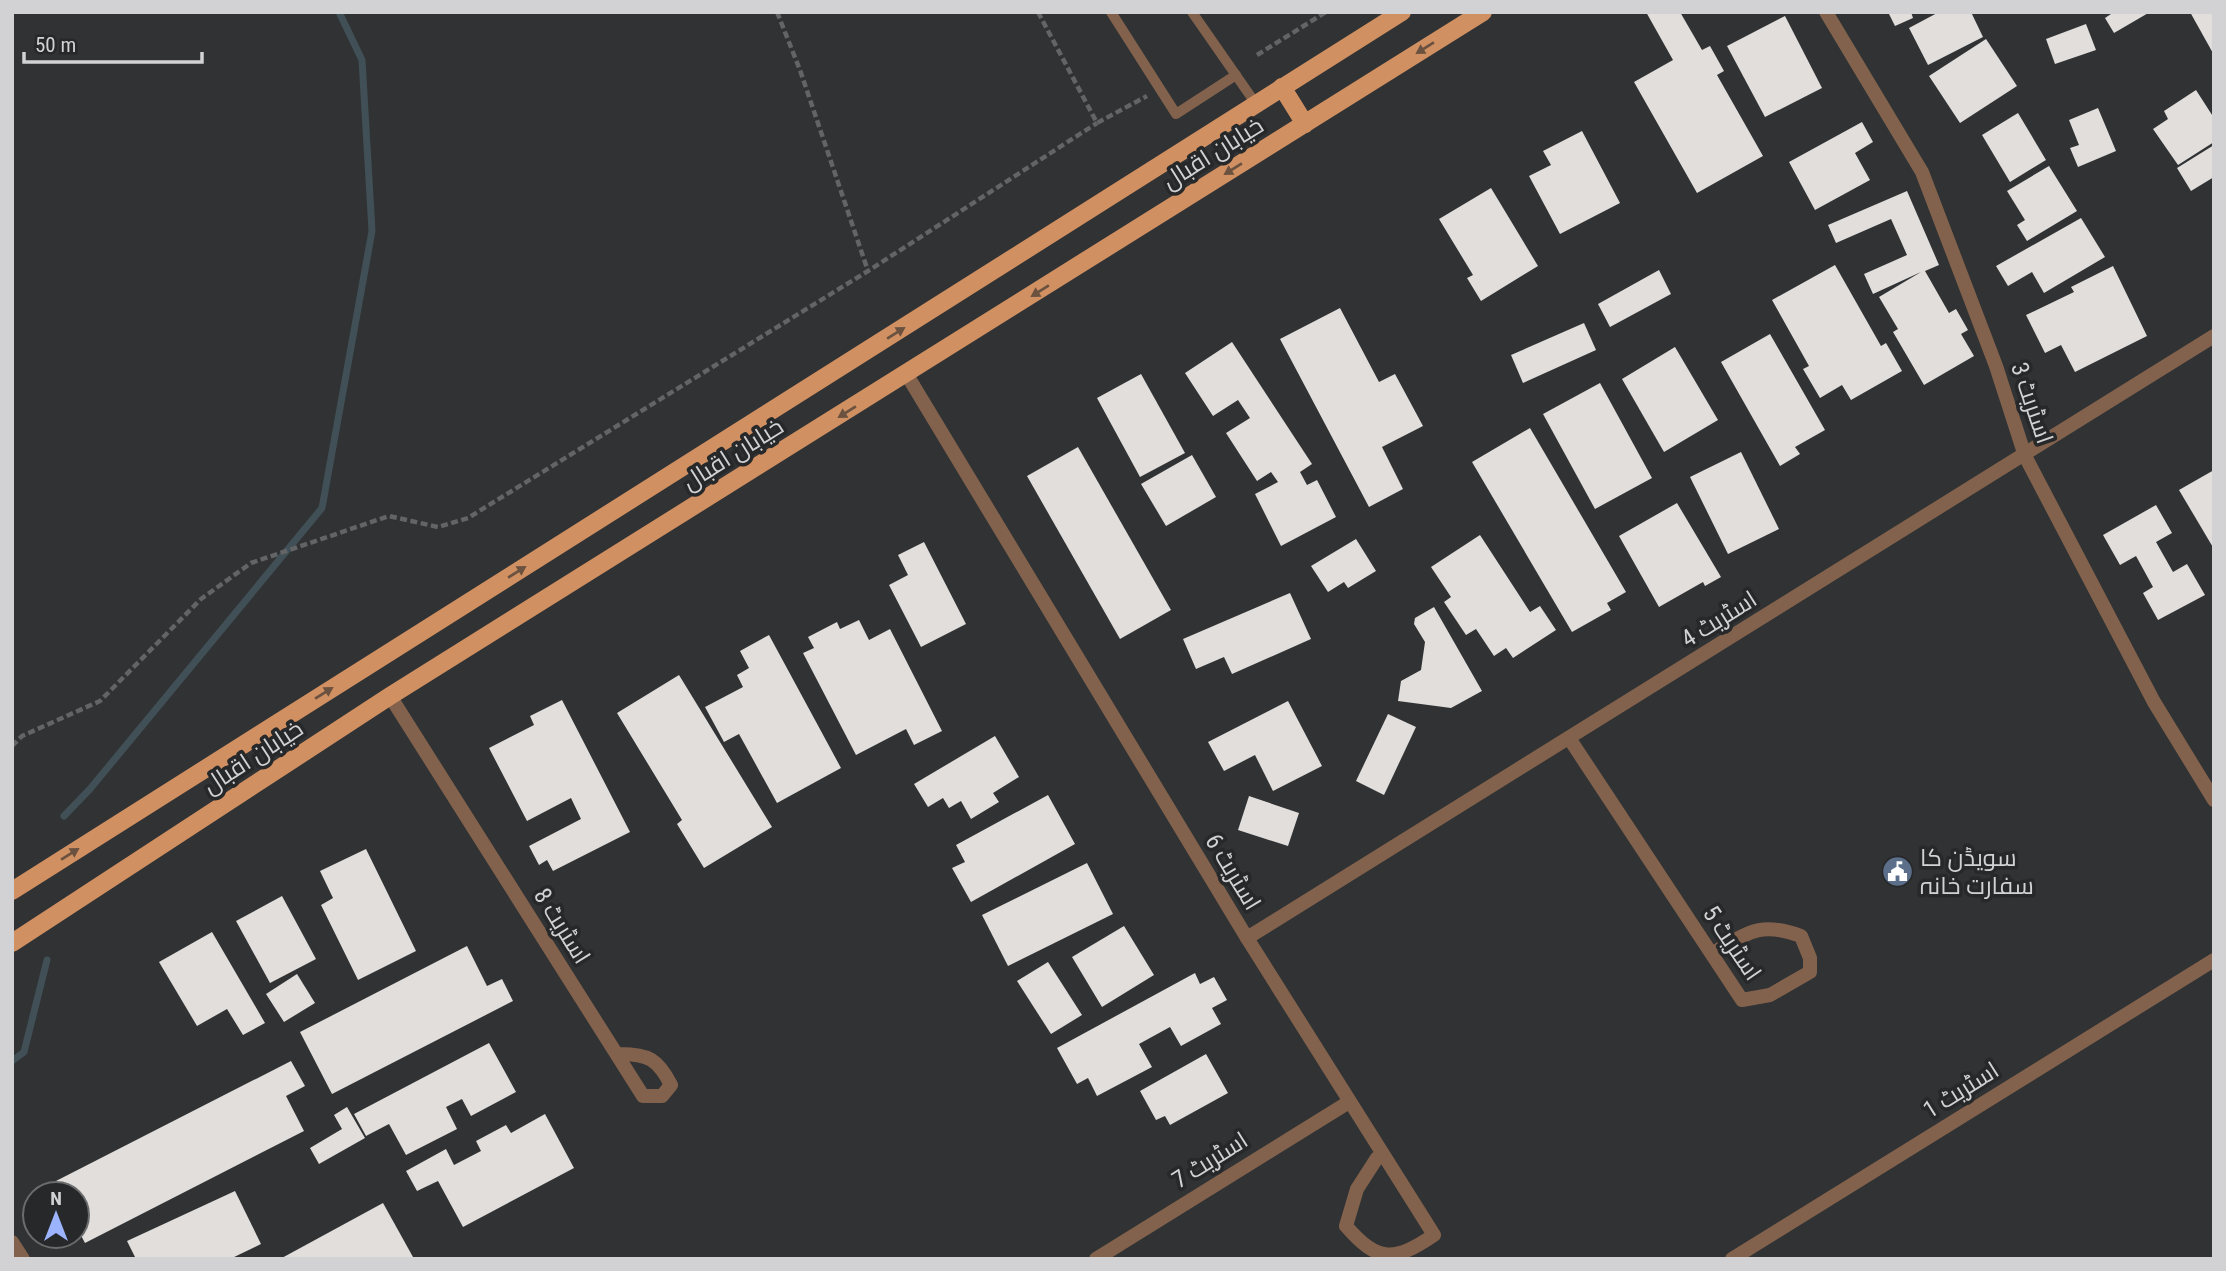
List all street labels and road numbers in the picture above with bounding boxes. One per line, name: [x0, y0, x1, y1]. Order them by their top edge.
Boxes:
street label: خیابان اقبال: [1157, 111, 1269, 195]
street label: اسٹریٹ 3: [2005, 359, 2059, 447]
street label: خیابان اقبال: [677, 412, 789, 496]
street label: اسٹریٹ 4: [1676, 585, 1762, 653]
street label: خیابان اقبال: [198, 714, 308, 800]
street label: اسٹریٹ 6: [1199, 829, 1267, 915]
street label: اسٹریٹ 8: [528, 883, 596, 969]
street label: اسٹریٹ 5: [1697, 900, 1767, 986]
street label: اسٹریٹ 1: [1918, 1056, 2004, 1124]
street label: اسٹریٹ 7: [1167, 1126, 1253, 1194]

